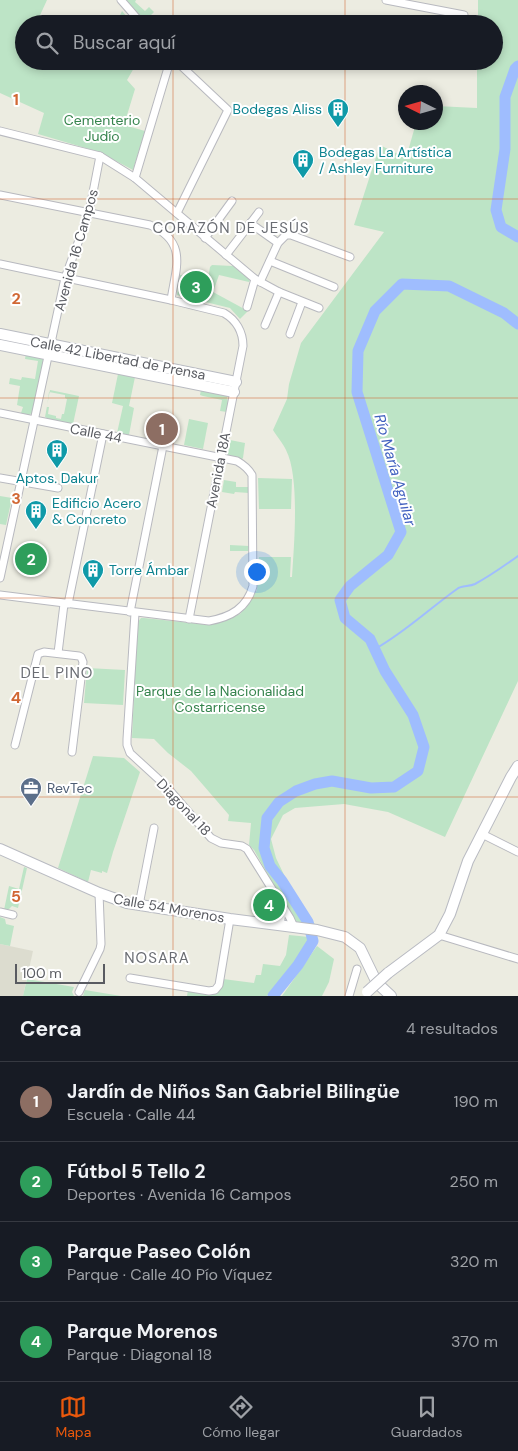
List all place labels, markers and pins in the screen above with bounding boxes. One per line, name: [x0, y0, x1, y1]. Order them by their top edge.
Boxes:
building icon: Bodegas Aliss: [326, 97, 350, 128]
place label: Bodegas Aliss: [233, 100, 322, 118]
place label: Bodegas La Artística / Ashley Furniture: [319, 143, 452, 177]
building icon: Bodegas La Artística / Ashley Furniture: [291, 148, 315, 179]
pin: 3: [180, 268, 212, 306]
pin: 1: [146, 410, 178, 448]
building icon: Aptos. Dakur: [45, 438, 69, 469]
place label: Aptos. Dakur: [16, 469, 98, 487]
place label: Edificio Acero & Concreto: [52, 494, 141, 528]
building icon: Edificio Acero & Concreto: [24, 499, 48, 530]
pin: 2: [15, 540, 47, 578]
building icon: Torre Ámbar: [81, 558, 105, 589]
place label: Torre Ámbar: [109, 561, 189, 579]
office icon: RevTec: [19, 776, 43, 807]
place label: RevTec: [47, 779, 93, 797]
pin: 4: [253, 886, 285, 924]

